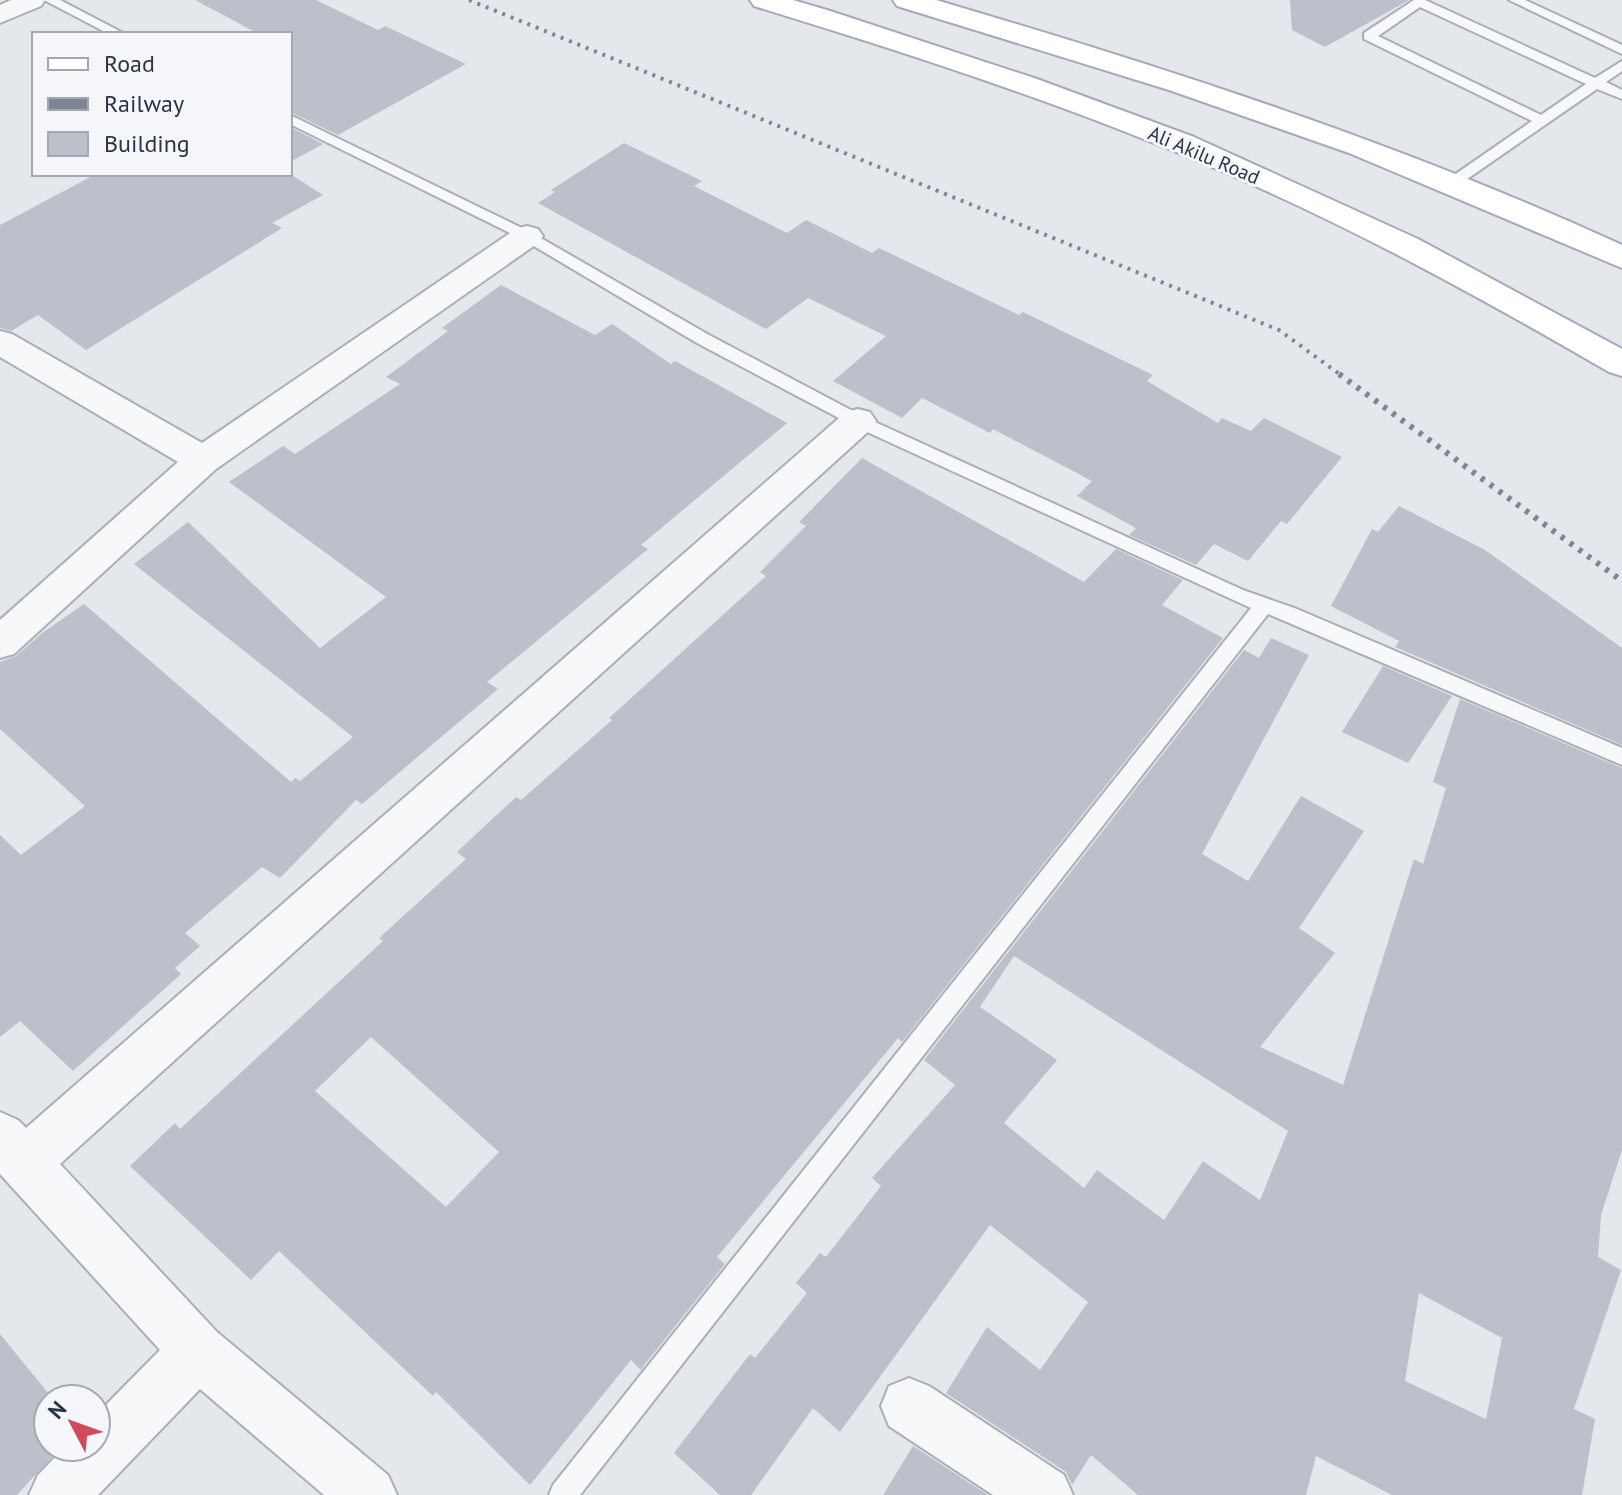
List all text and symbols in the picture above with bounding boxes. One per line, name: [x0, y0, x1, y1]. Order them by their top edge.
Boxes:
legend: [32, 32, 292, 176]
text: Road: [104, 48, 155, 79]
text: Railway: [104, 88, 184, 119]
street label: Ali Akilu Road: [1144, 120, 1264, 190]
text: Building: [104, 128, 190, 159]
north arrow: [32, 1383, 112, 1463]
text: N: [42, 1395, 72, 1425]

